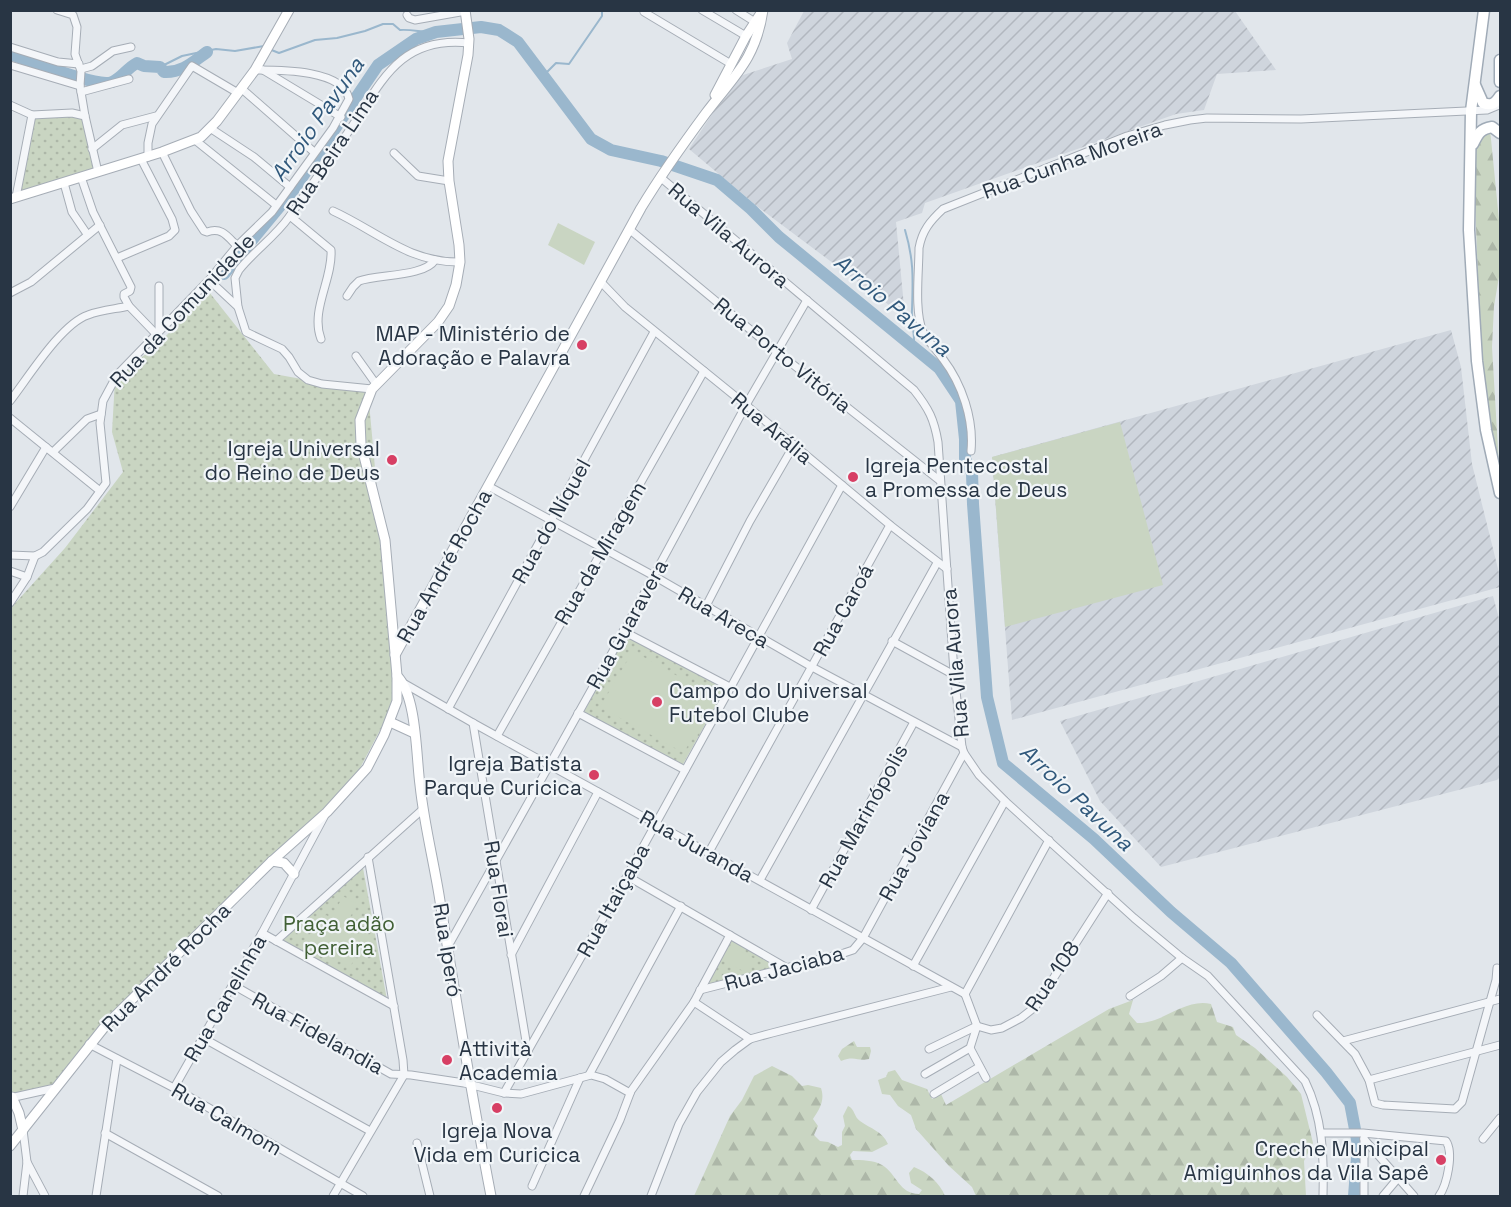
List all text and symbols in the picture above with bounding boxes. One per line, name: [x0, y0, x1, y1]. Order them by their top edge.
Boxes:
water label: Arroio Pavuna: [264, 51, 370, 186]
street label: Rua Beira Lima: [280, 84, 384, 220]
street label: Rua Cunha Moreira: [979, 115, 1165, 205]
street label: Rua Vila Aurora: [663, 176, 795, 294]
street label: Rua da Comunidade: [104, 227, 260, 393]
water label: Arroio Pavuna: [829, 248, 958, 362]
street label: Rua Porto Vitória: [709, 291, 857, 419]
place label: MAP - Ministério de Adoração e Palavra: [376, 320, 570, 371]
marker: MAP - Ministério de Adoração e Palavra: [575, 338, 589, 352]
street label: Rua Arália: [726, 386, 818, 470]
place label: Igreja Universal do Reino de Deus: [204, 435, 380, 486]
place label: Igreja Pentecostal a Promessa de Deus: [865, 452, 1067, 503]
marker: Igreja Universal do Reino de Deus: [385, 453, 399, 467]
street label: Rua do Níquel: [506, 454, 596, 588]
marker: Igreja Pentecostal a Promessa de Deus: [846, 470, 860, 484]
street label: Rua da Miragem: [548, 476, 652, 630]
street label: Rua André Rocha: [390, 484, 498, 648]
street label: Rua Guaravera: [580, 554, 674, 694]
street label: Rua Caroá: [807, 559, 879, 661]
street label: Rua Areca: [673, 580, 775, 654]
street label: Rua Vila Aurora: [935, 587, 975, 739]
place label: Campo do Universal Futebol Clube: [669, 677, 868, 728]
marker: Campo do Universal Futebol Clube: [650, 695, 664, 709]
water label: Arroio Pavuna: [1015, 737, 1140, 857]
street label: Rua Marinópolis: [812, 739, 914, 893]
place label: Igreja Batista Parque Curicica: [424, 750, 582, 801]
marker: Igreja Batista Parque Curicica: [587, 768, 601, 782]
street label: Rua Joviana: [873, 786, 955, 906]
street label: Rua Juranda: [635, 804, 759, 888]
street label: Rua Itaiçaba: [571, 838, 655, 962]
street label: Rua Florai: [478, 839, 520, 939]
street label: Rua André Rocha: [96, 897, 236, 1037]
street label: Rua Iperó: [427, 901, 469, 999]
park label: Praça adão pereira: [283, 910, 395, 961]
street label: Rua Canelinha: [178, 930, 272, 1066]
street label: Rua 108: [1019, 936, 1085, 1016]
street label: Rua Jaciaba: [721, 939, 847, 997]
street label: Rua Fidelandia: [247, 986, 389, 1080]
place label: Attività Academia: [459, 1035, 558, 1086]
marker: Attività Academia: [440, 1053, 454, 1067]
street label: Rua Calmom: [167, 1076, 287, 1162]
marker: Igreja Nova Vida em Curicica: [490, 1101, 504, 1115]
place label: Igreja Nova Vida em Curicica: [414, 1117, 580, 1168]
place label: Creche Municipal Amiguinhos da Vila Sapê: [1184, 1135, 1429, 1186]
marker: Creche Municipal Amiguinhos da Vila Sapê: [1434, 1153, 1448, 1167]

